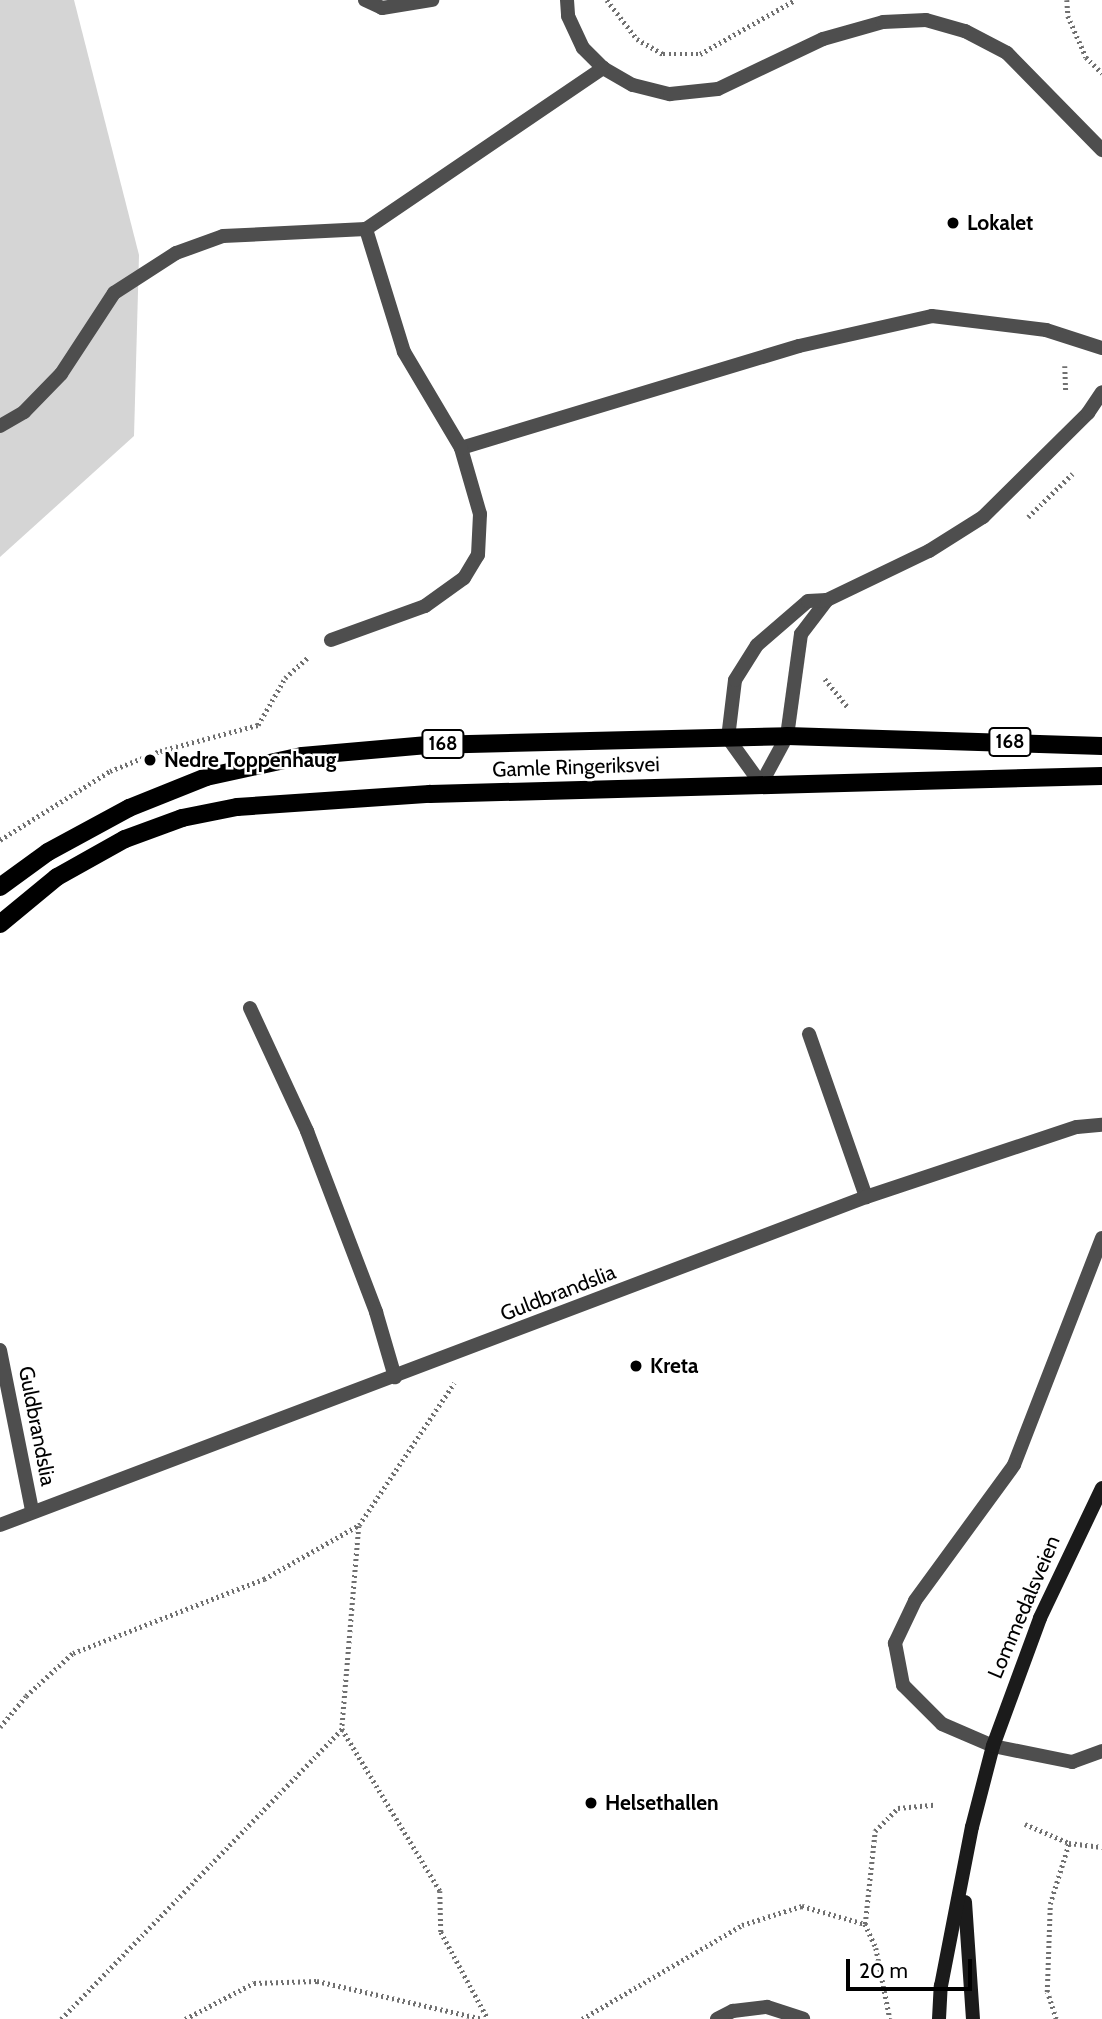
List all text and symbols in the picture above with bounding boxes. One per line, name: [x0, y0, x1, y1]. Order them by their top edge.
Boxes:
place label: Lokalet: [967, 210, 1033, 236]
marker: Lokalet: [945, 215, 961, 231]
road number: 168: [987, 726, 1033, 758]
road number: 168: [420, 729, 466, 760]
place label: Nedre Toppenhaug: [164, 747, 336, 773]
street label: Gamle Ringeriksvei: [492, 751, 660, 783]
marker: Nedre Toppenhaug: [142, 752, 158, 768]
street label: Guldbrandslia: [497, 1260, 619, 1326]
place label: Kreta: [650, 1353, 698, 1379]
marker: Kreta: [628, 1358, 644, 1374]
street label: Guldbrandslia: [13, 1364, 61, 1488]
street label: Lommedalsveien: [983, 1532, 1065, 1682]
place label: Helsethallen: [605, 1790, 719, 1816]
marker: Helsethallen: [583, 1795, 599, 1811]
scale bar: [850, 1946, 976, 1990]
text: 20 m: [859, 1958, 908, 1983]

